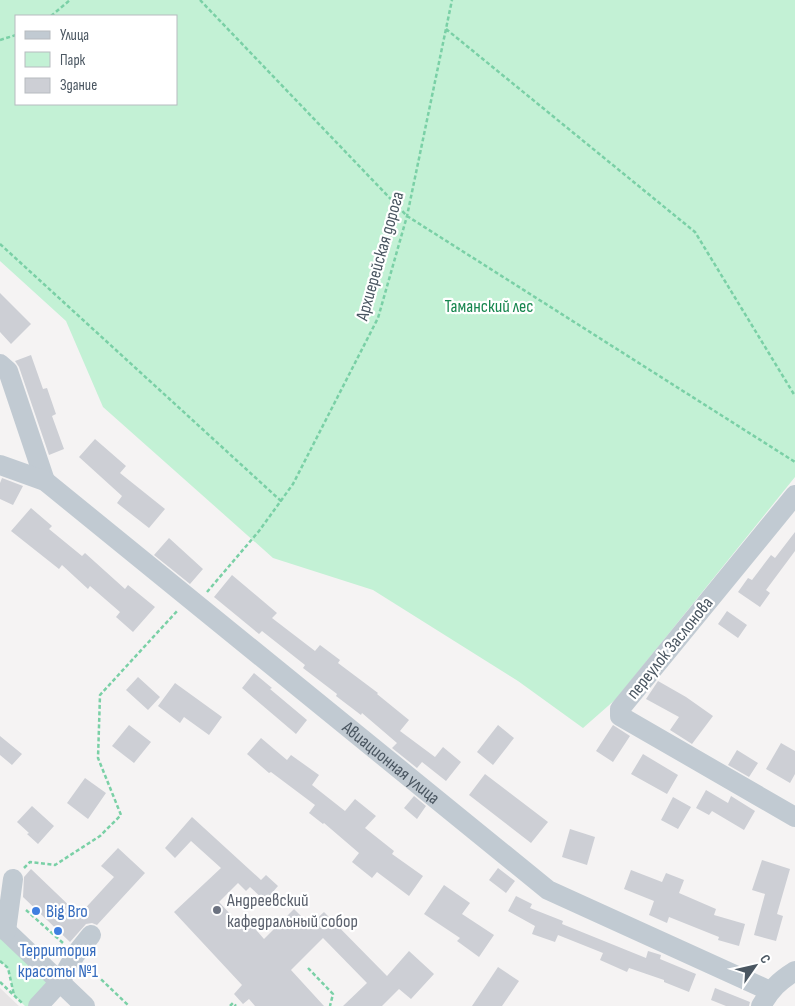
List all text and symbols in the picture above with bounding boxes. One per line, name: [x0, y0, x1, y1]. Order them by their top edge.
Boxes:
legend: [15, 15, 178, 105]
text: Улица: [60, 26, 89, 45]
text: Парк: [60, 51, 86, 70]
text: Здание: [60, 76, 97, 95]
street label: Архиерейская дорога: [351, 189, 408, 324]
park label: Таманский лес: [445, 296, 534, 317]
street label: переулок Заслонова: [622, 593, 718, 703]
street label: Авиационная улица: [338, 716, 444, 808]
place label: Андреевский кафедральный собор: [226, 890, 358, 932]
place label: Big Bro: [46, 901, 88, 922]
marker: Андреевский кафедральный собор: [211, 904, 223, 916]
marker: Big Bro: [30, 905, 42, 917]
marker: Территория красоты №1: [52, 925, 64, 937]
place label: Территория красоты №1: [18, 940, 99, 982]
north arrow: [730, 941, 780, 991]
text: С: [756, 951, 774, 967]

